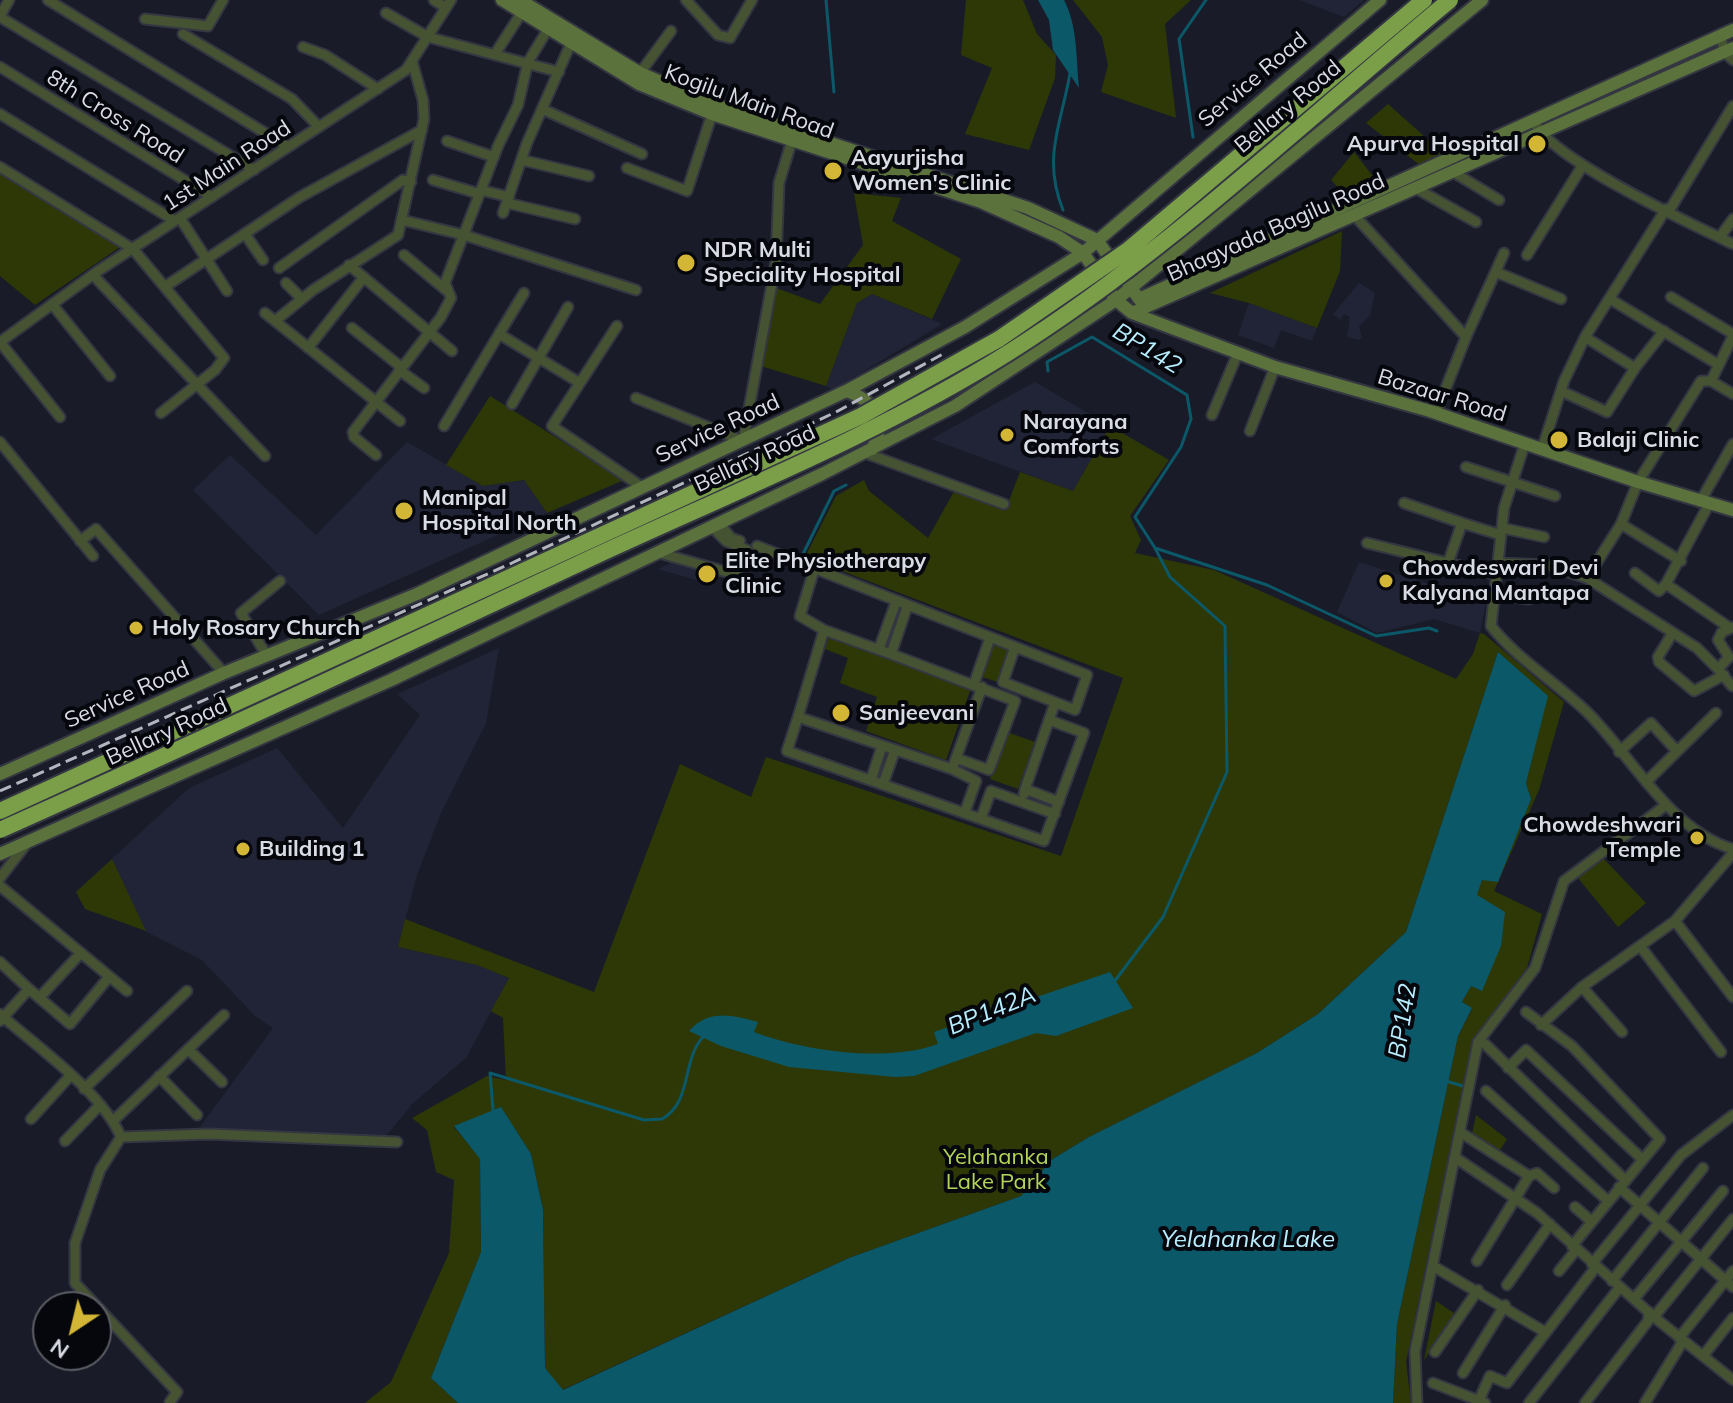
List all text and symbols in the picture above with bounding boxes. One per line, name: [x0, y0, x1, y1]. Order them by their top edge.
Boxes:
street label: Service Road: [1193, 27, 1313, 133]
street label: Bellary Road: [1229, 55, 1347, 159]
street label: Kogilu Main Road: [661, 59, 837, 145]
street label: 8th Cross Road: [42, 64, 188, 170]
street label: 1st Main Road: [158, 115, 296, 217]
place label: Apurva Hospital: [1347, 131, 1519, 157]
marker: Apurva Hospital: [1526, 133, 1548, 155]
place label: Aayurjisha Women's Clinic: [851, 145, 1011, 196]
marker: Aayurjisha Women's Clinic: [822, 160, 844, 182]
street label: Bhagyada Bagilu Road: [1163, 168, 1389, 288]
place label: NDR Multi Speciality Hospital: [704, 237, 901, 288]
marker: NDR Multi Speciality Hospital: [675, 252, 697, 274]
water label: BP142: [1107, 317, 1187, 381]
street label: Bazaar Road: [1374, 364, 1510, 428]
street label: Service Road: [652, 389, 784, 469]
place label: Narayana Comforts: [1023, 409, 1128, 460]
street label: Bellary Road: [690, 419, 820, 499]
marker: Narayana Comforts: [998, 426, 1016, 444]
place label: Balaji Clinic: [1577, 427, 1699, 453]
marker: Balaji Clinic: [1548, 429, 1570, 451]
place label: Manipal Hospital North: [422, 485, 577, 536]
marker: Manipal Hospital North: [393, 500, 415, 522]
place label: Elite Physiotherapy Clinic: [725, 548, 926, 600]
place label: Chowdeswari Devi Kalyana Mantapa: [1402, 555, 1598, 606]
marker: Elite Physiotherapy Clinic: [696, 563, 718, 585]
marker: Chowdeswari Devi Kalyana Mantapa: [1377, 572, 1395, 590]
place label: Holy Rosary Church: [152, 615, 360, 641]
marker: Holy Rosary Church: [127, 619, 145, 637]
street label: Service Road: [61, 656, 193, 734]
street label: Bellary Road: [102, 692, 232, 772]
place label: Sanjeevani: [859, 700, 974, 726]
marker: Sanjeevani: [830, 702, 852, 724]
place label: Chowdeshwari Temple: [1524, 812, 1681, 864]
marker: Chowdeshwari Temple: [1688, 829, 1706, 847]
place label: Building 1: [259, 836, 364, 862]
marker: Building 1: [234, 840, 252, 858]
water label: BP142A: [944, 980, 1040, 1042]
water label: BP142: [1383, 982, 1423, 1060]
park label: Yelahanka Lake Park: [943, 1144, 1049, 1196]
water label: Yelahanka Lake: [1161, 1226, 1335, 1254]
north arrow: [32, 1291, 112, 1371]
text: N: [45, 1333, 74, 1365]

